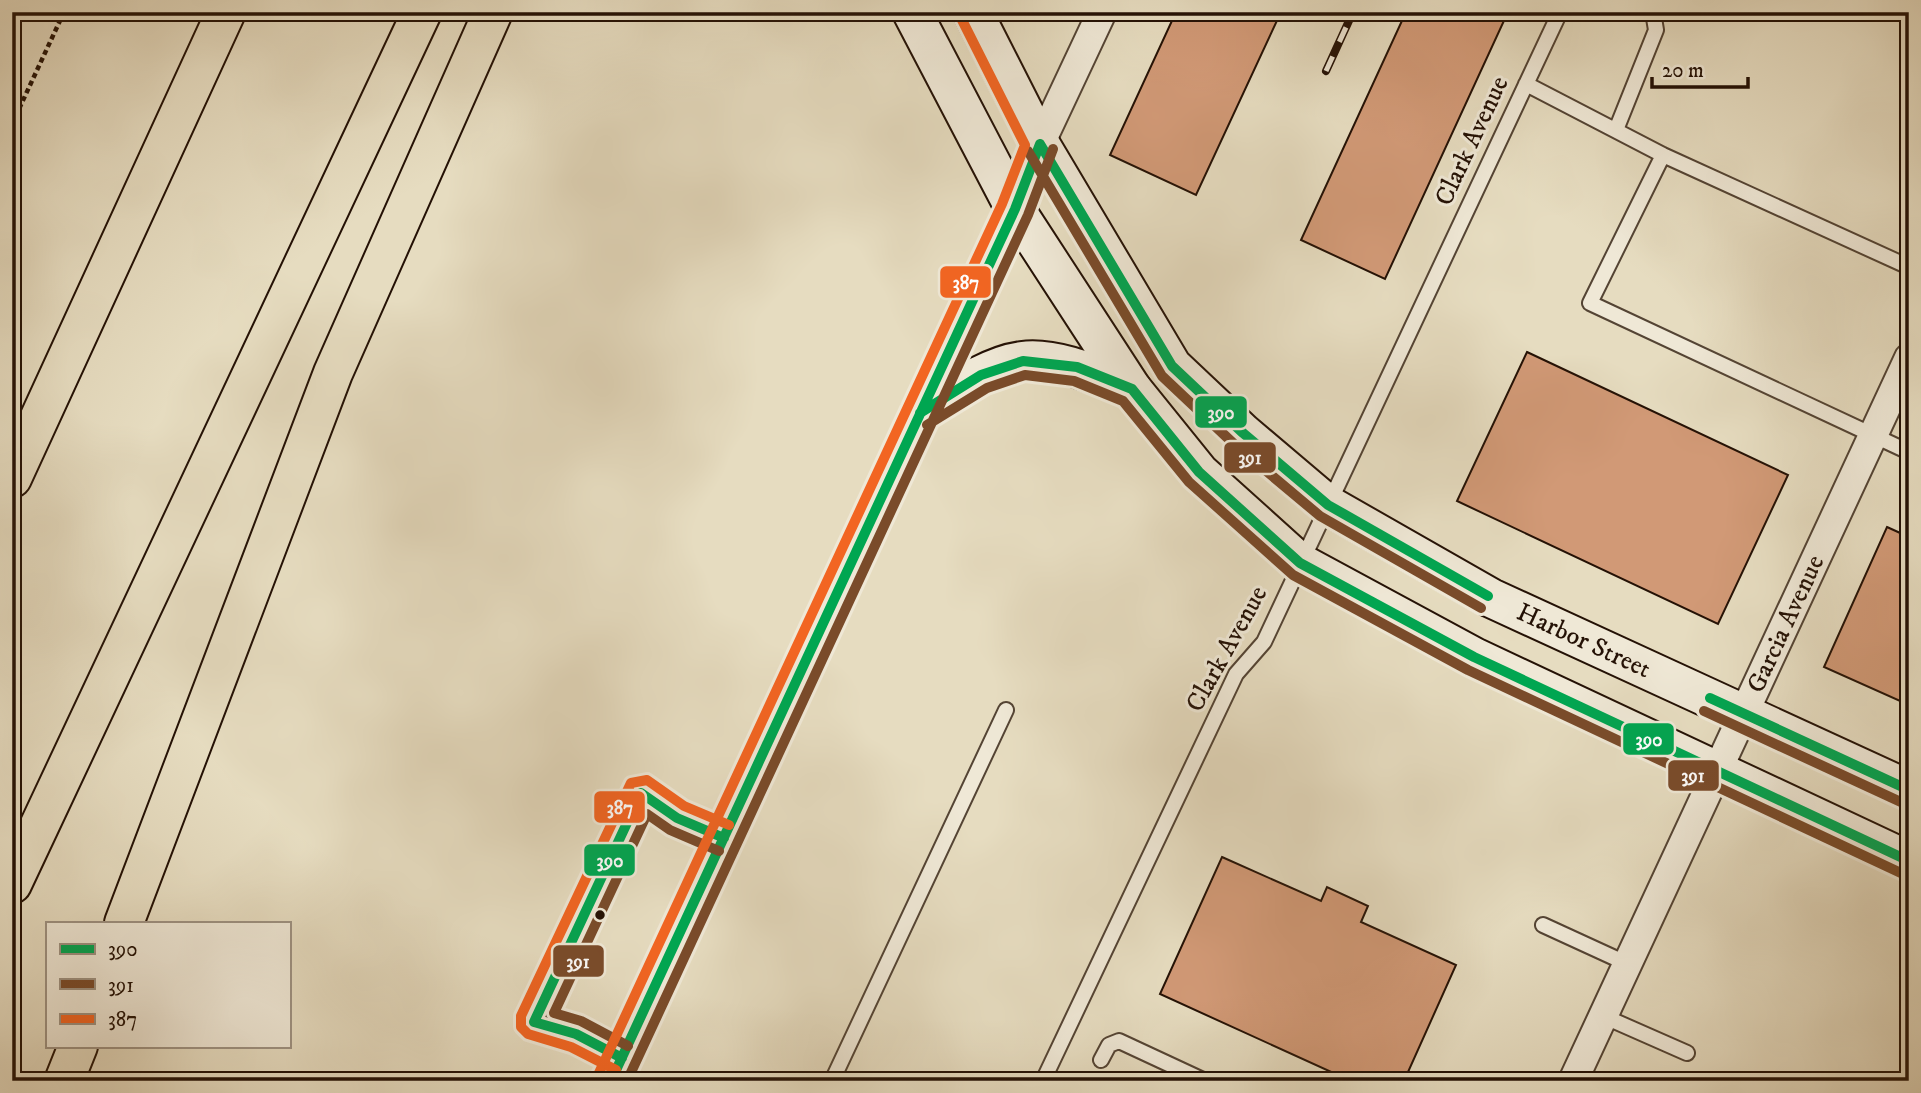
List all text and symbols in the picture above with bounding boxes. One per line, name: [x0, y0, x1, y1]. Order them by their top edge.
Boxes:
scale bar: [1652, 46, 1748, 90]
text: 20 m: [1662, 58, 1704, 84]
street label: Clark Avenue: [1428, 71, 1516, 211]
line badge: 387: [939, 265, 992, 299]
text: 387: [953, 272, 979, 295]
line badge: 390: [1194, 395, 1248, 429]
text: 390: [1208, 402, 1234, 425]
line badge: 391: [1223, 441, 1277, 474]
text: 391: [1238, 447, 1262, 470]
street label: Garcia Avenue: [1739, 550, 1832, 698]
street label: Clark Avenue: [1179, 580, 1275, 718]
street label: Harbor Street: [1511, 596, 1656, 686]
line badge: 390: [1622, 722, 1675, 756]
text: 390: [1636, 729, 1662, 752]
line badge: 391: [1667, 759, 1720, 792]
text: 391: [1681, 765, 1705, 788]
line badge: 387: [593, 790, 646, 824]
text: 387: [607, 797, 633, 820]
line badge: 390: [583, 843, 636, 877]
text: 390: [597, 850, 623, 873]
unlabelled marker: [593, 908, 607, 922]
legend: [46, 922, 290, 1048]
text: 390: [108, 937, 138, 963]
line badge: 391: [552, 944, 605, 978]
text: 391: [566, 951, 590, 974]
text: 391: [108, 973, 134, 999]
text: 387: [108, 1007, 137, 1033]

